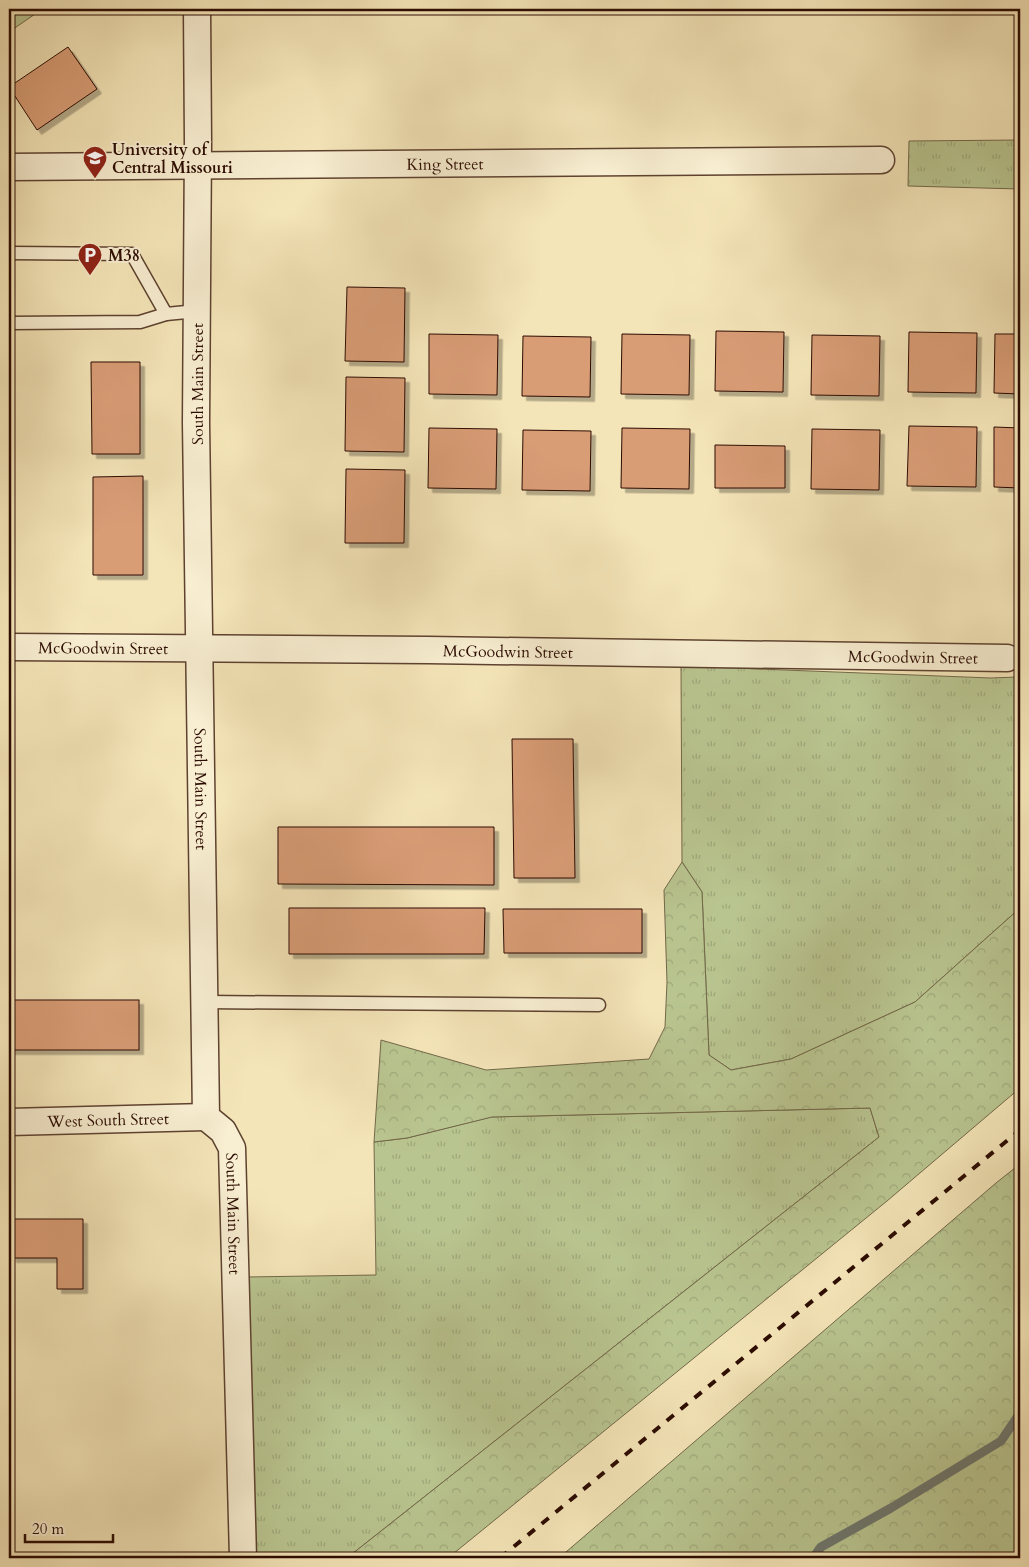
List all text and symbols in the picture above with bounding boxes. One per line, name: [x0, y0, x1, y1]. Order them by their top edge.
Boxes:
place label: University of Central Missouri: [112, 139, 233, 179]
school or university icon: University of Central Missouri: [82, 145, 108, 179]
street label: King Street: [406, 153, 484, 176]
parking icon: M38: [77, 242, 103, 276]
place label: M38: [108, 245, 140, 267]
street label: South Main Street: [187, 323, 209, 445]
street label: McGoodwin Street: [38, 637, 168, 660]
street label: McGoodwin Street: [443, 640, 573, 664]
street label: McGoodwin Street: [848, 646, 978, 670]
street label: South Main Street: [188, 728, 212, 850]
street label: West South Street: [46, 1108, 169, 1133]
street label: South Main Street: [220, 1152, 245, 1275]
scale bar: [25, 1512, 112, 1544]
text: 20 m: [32, 1519, 64, 1539]

